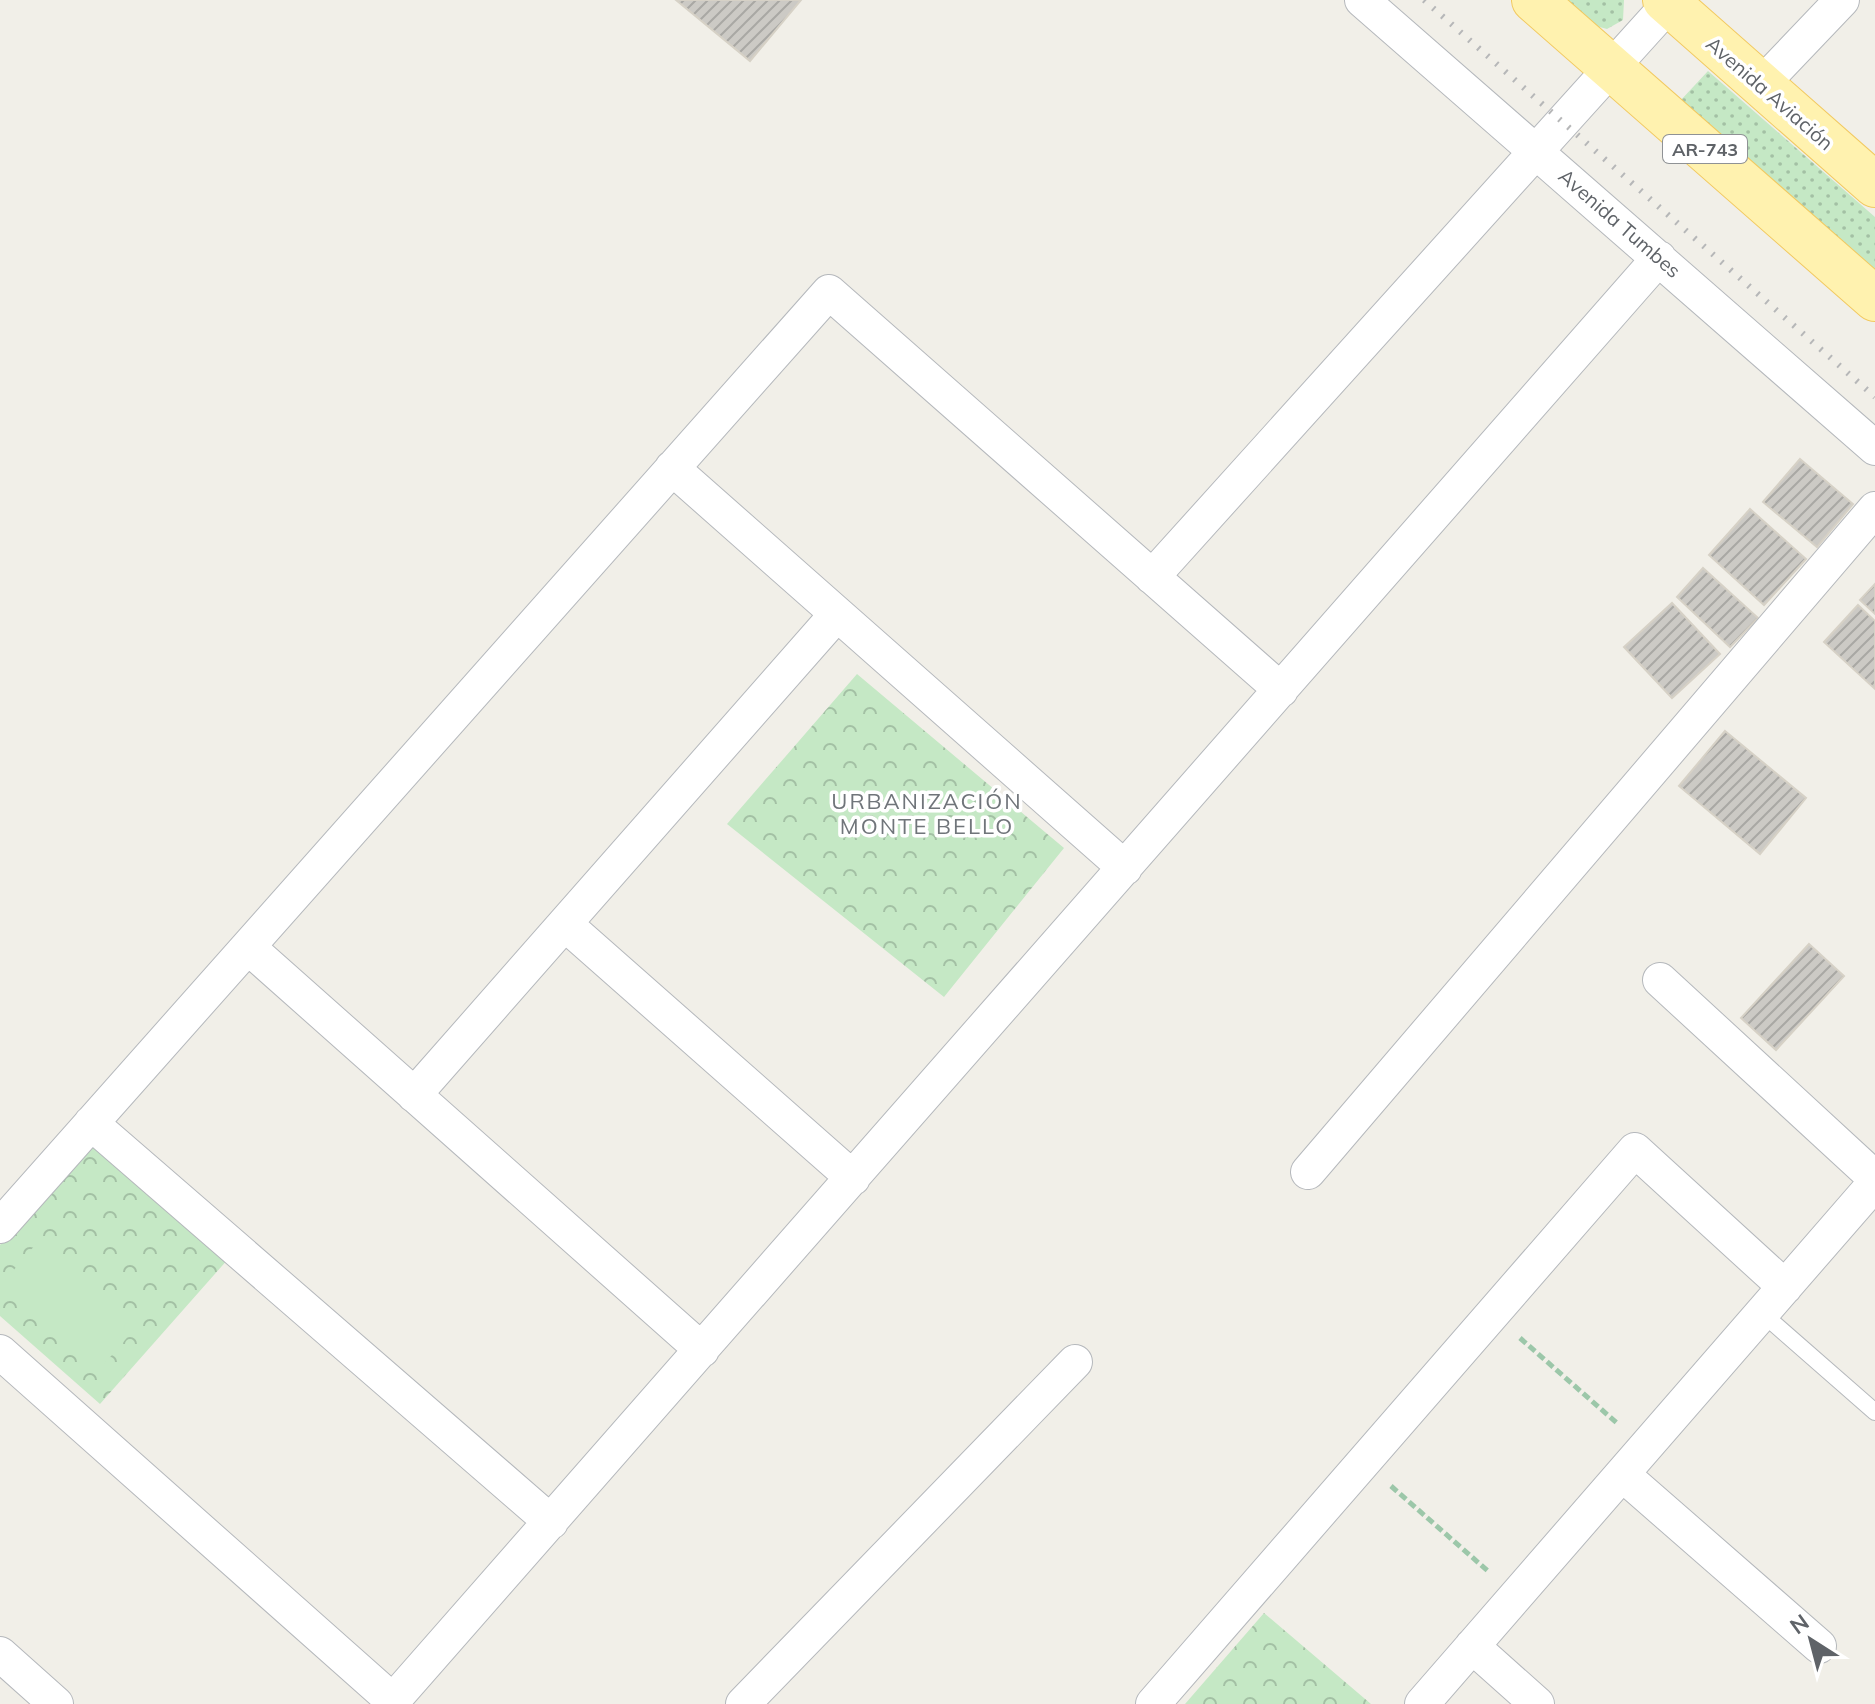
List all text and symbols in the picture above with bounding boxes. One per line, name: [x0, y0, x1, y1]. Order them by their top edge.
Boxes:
street label: Avenida Aviación: [1701, 31, 1839, 155]
road number: AR-743: [1663, 135, 1747, 163]
street label: Avenida Tumbes: [1554, 163, 1686, 283]
district label: URBANIZACIÓN MONTE BELLO: [831, 787, 1023, 840]
north arrow: [1771, 1600, 1851, 1680]
text: N: [1784, 1608, 1814, 1640]

